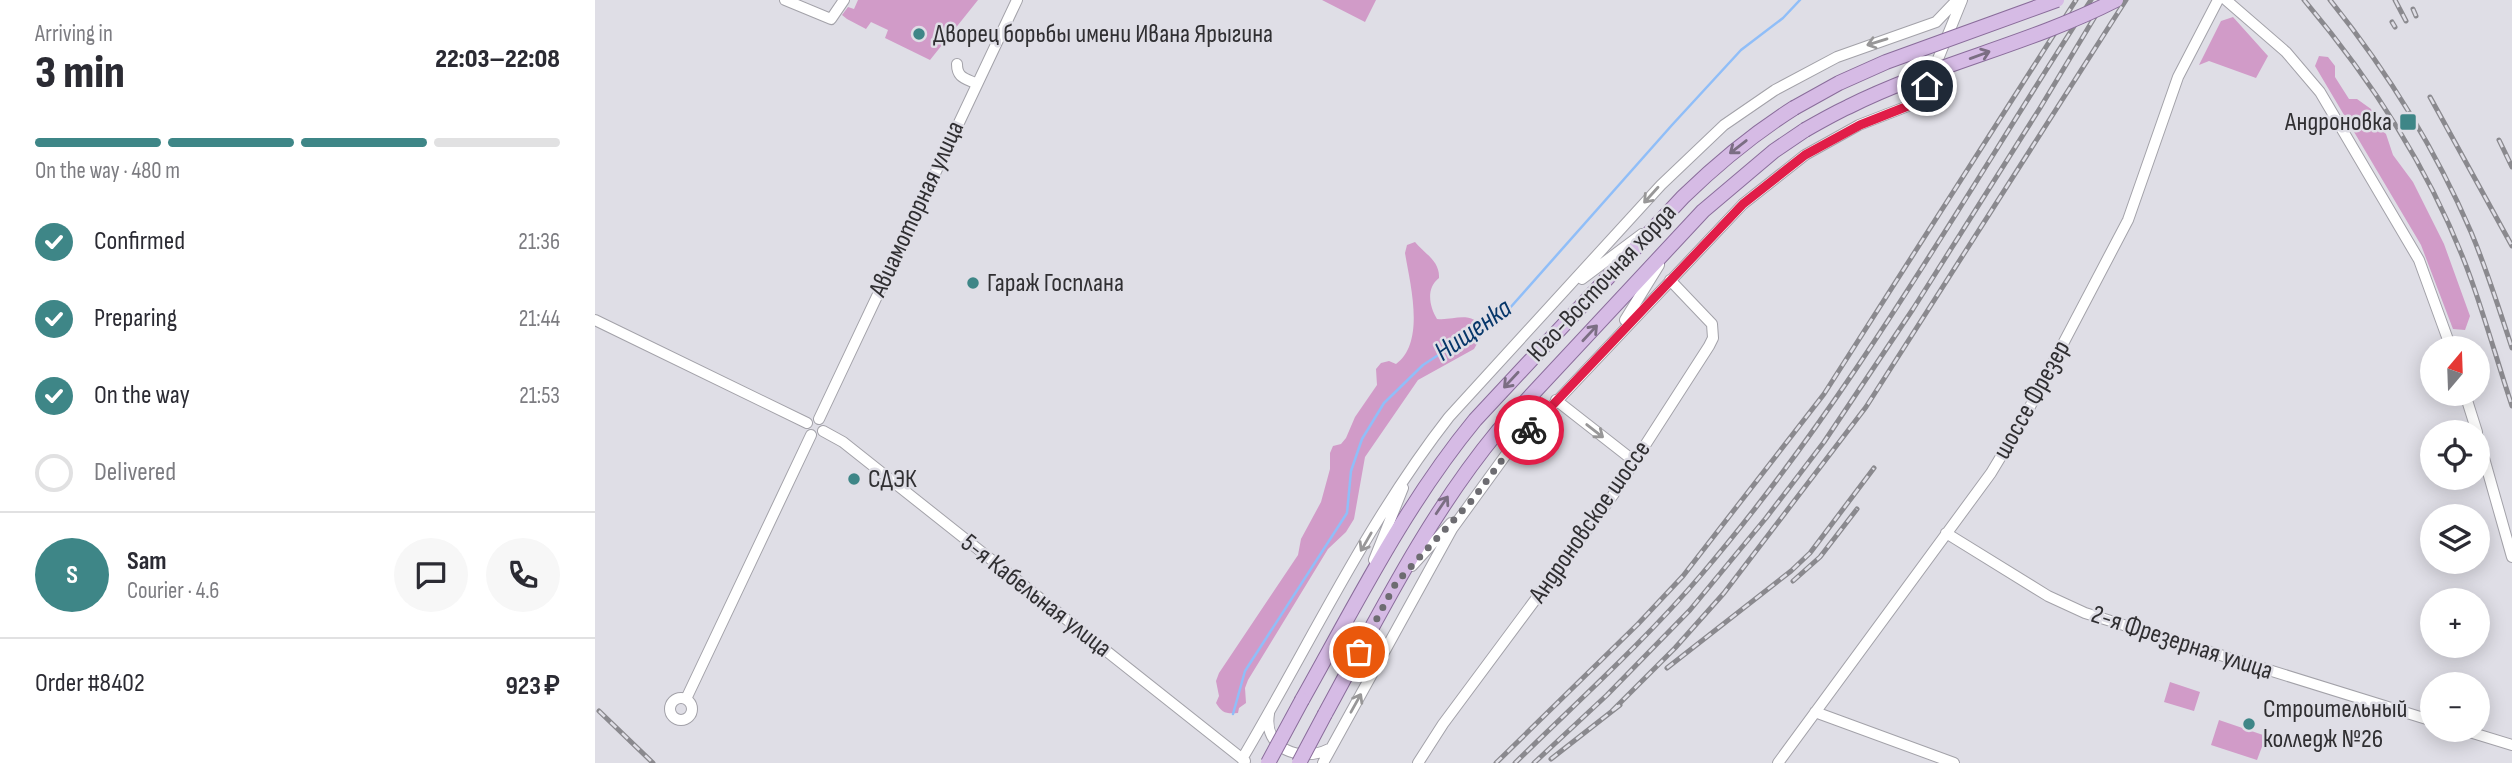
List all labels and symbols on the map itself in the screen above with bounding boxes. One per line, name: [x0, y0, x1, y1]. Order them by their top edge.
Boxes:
place label: Дворец борьбы имени Ивана Ярыгина: [933, 19, 1273, 50]
marker: Дворец борьбы имени Ивана Ярыгина: [911, 26, 927, 42]
one-way arrow: [1867, 37, 1889, 49]
one-way arrow: [1969, 48, 1991, 60]
pin: [1897, 56, 1957, 116]
place label: Андроновка: [2284, 107, 2392, 138]
marker: Андроновка: [2398, 112, 2418, 132]
street label: Авиамоторная улица: [862, 116, 971, 303]
one-way arrow: [1729, 140, 1748, 155]
one-way arrow: [1643, 186, 1659, 204]
street label: Юго-Восточная хорда: [1521, 198, 1683, 368]
place label: Гараж Госплана: [987, 268, 1124, 299]
marker: Гараж Госплана: [965, 275, 981, 291]
water label: Нищенка: [1428, 291, 1518, 368]
one-way arrow: [1581, 325, 1598, 342]
street label: шоссе Фрезер: [1987, 335, 2077, 465]
north arrow: [2420, 336, 2490, 406]
one-way arrow: [1503, 371, 1519, 389]
courier: [1494, 395, 1564, 465]
one-way arrow: [1585, 423, 1603, 438]
street label: Андроновское шоссе: [1522, 435, 1657, 610]
place label: СДЭК: [868, 464, 917, 495]
marker: СДЭК: [846, 471, 862, 487]
one-way arrow: [1435, 496, 1449, 515]
street label: 5-я Кабельная улица: [955, 528, 1117, 664]
one-way arrow: [1359, 531, 1373, 551]
street label: 2-я Фрезерная улица: [2087, 599, 2277, 687]
pin: [1329, 622, 1389, 682]
one-way arrow: [1349, 694, 1363, 714]
place label: Строительный колледж №26: [2263, 694, 2407, 755]
marker: Строительный колледж №26: [2241, 716, 2257, 732]

